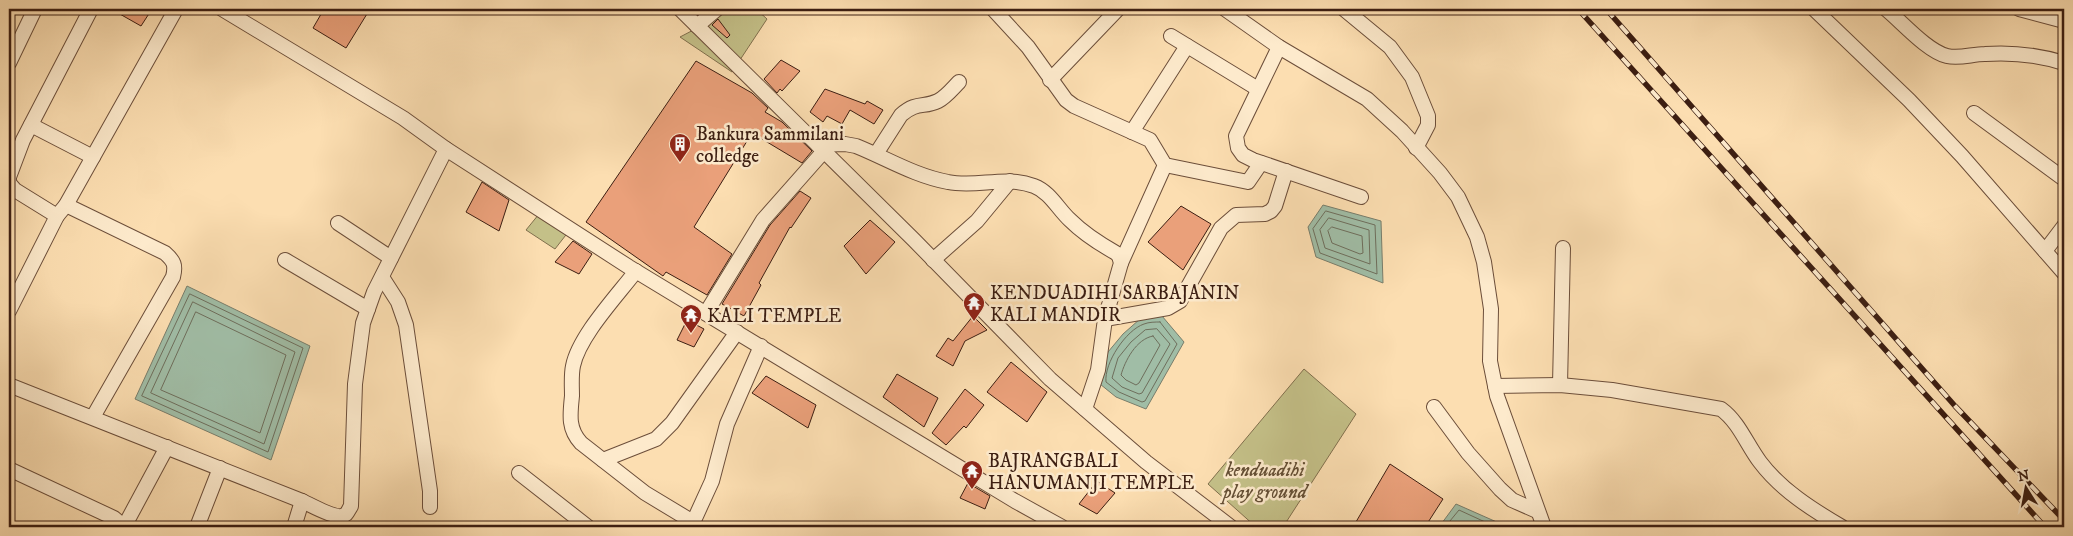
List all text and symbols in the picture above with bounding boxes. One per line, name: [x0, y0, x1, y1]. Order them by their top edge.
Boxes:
place label: Bankura Sammilani colledge: [696, 123, 844, 168]
building icon: Bankura Sammilani colledge: [668, 132, 692, 163]
place label: KENDUADIHI SARBAJANIN KALI MANDIR: [990, 282, 1239, 327]
temple icon: KENDUADIHI SARBAJANIN KALI MANDIR: [962, 291, 986, 322]
temple icon: KALI TEMPLE: [679, 303, 703, 334]
place label: KALI TEMPLE: [707, 305, 841, 328]
place label: BAJRANGBALI HANUMANJI TEMPLE: [988, 450, 1194, 495]
temple icon: BAJRANGBALI HANUMANJI TEMPLE: [960, 459, 984, 490]
park label: kenduadihi play ground: [1219, 459, 1310, 505]
north arrow: [2000, 464, 2050, 514]
text: N: [2016, 466, 2032, 486]

